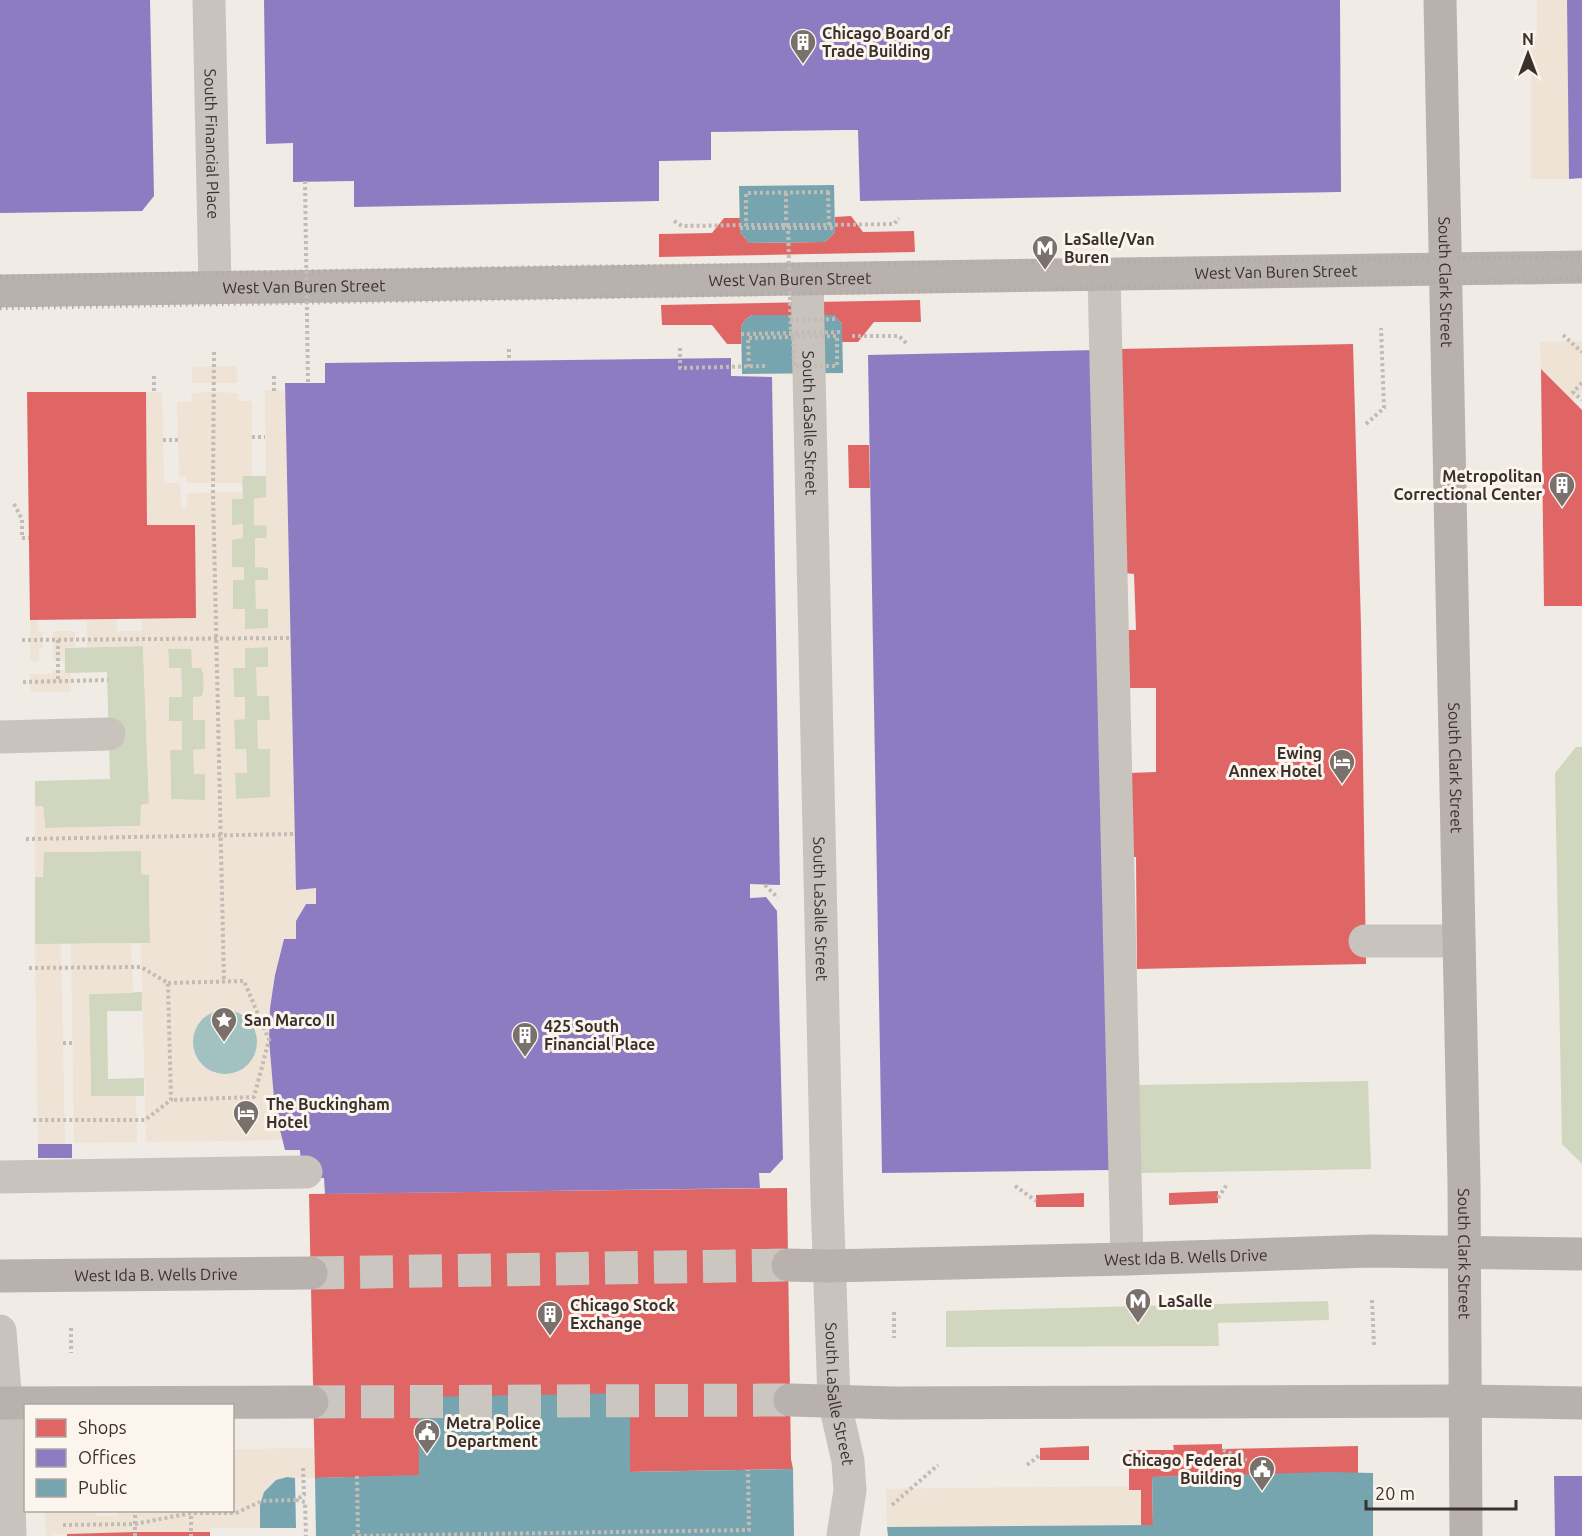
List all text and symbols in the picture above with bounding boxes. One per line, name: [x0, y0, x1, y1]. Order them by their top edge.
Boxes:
place label: Chicago Board of Trade Building: [822, 24, 951, 60]
north arrow: [1498, 24, 1558, 84]
building icon: Chicago Board of Trade Building: [788, 27, 818, 65]
text: N: [1522, 30, 1534, 48]
street label: South Financial Place: [201, 69, 223, 219]
street label: South Clark Street: [1435, 216, 1456, 348]
place label: LaSalle/Van Buren: [1064, 230, 1155, 266]
metro station icon: LaSalle/Van Buren: [1030, 233, 1060, 271]
street label: West Van Buren Street: [1194, 261, 1358, 282]
street label: West Van Buren Street: [708, 269, 872, 289]
street label: West Van Buren Street: [222, 276, 386, 297]
street label: South LaSalle Street: [800, 350, 821, 496]
place label: Metropolitan Correctional Center: [1393, 467, 1542, 503]
building icon: Metropolitan Correctional Center: [1547, 470, 1577, 508]
street label: South Clark Street: [1445, 702, 1466, 834]
place label: Ewing Annex Hotel: [1228, 744, 1322, 780]
hotel icon: Ewing Annex Hotel: [1327, 747, 1357, 785]
street label: South LaSalle Street: [810, 836, 831, 982]
place icon: San Marco II: [209, 1005, 239, 1043]
place label: San Marco II: [244, 1011, 335, 1029]
place label: 425 South Financial Place: [544, 1017, 655, 1053]
building icon: 425 South Financial Place: [510, 1020, 540, 1058]
place label: The Buckingham Hotel: [266, 1095, 390, 1131]
hotel icon: The Buckingham Hotel: [231, 1098, 261, 1136]
street label: South Clark Street: [1455, 1188, 1474, 1320]
street label: West Ida B. Wells Drive: [1104, 1245, 1268, 1269]
street label: West Ida B. Wells Drive: [74, 1265, 238, 1284]
metro station icon: LaSalle: [1123, 1286, 1153, 1324]
place label: LaSalle: [1158, 1292, 1212, 1310]
place label: Chicago Stock Exchange: [570, 1296, 675, 1332]
building icon: Chicago Stock Exchange: [535, 1299, 565, 1337]
street label: South LaSalle Street: [822, 1322, 857, 1467]
legend: [24, 1404, 234, 1512]
place label: Metra Police Department: [446, 1414, 541, 1450]
text: Shops: [78, 1417, 127, 1437]
public building icon: Metra Police Department: [412, 1417, 442, 1455]
text: Offices: [78, 1447, 136, 1467]
place label: Chicago Federal Building: [1122, 1451, 1242, 1487]
public building icon: Chicago Federal Building: [1247, 1454, 1277, 1492]
scale bar: [1366, 1473, 1516, 1511]
text: Public: [78, 1477, 127, 1497]
text: 20 m: [1375, 1483, 1415, 1503]

